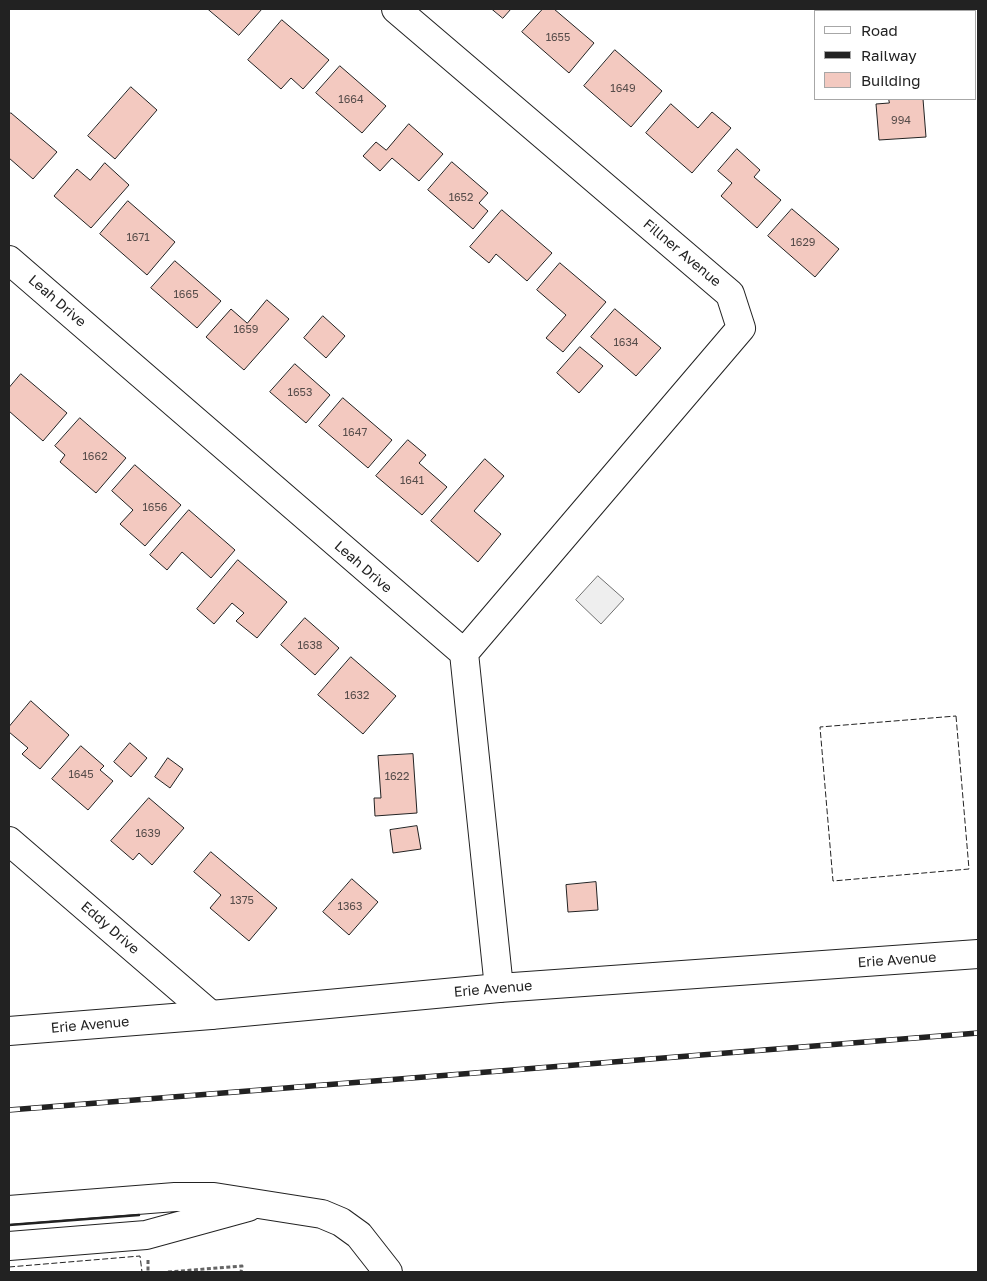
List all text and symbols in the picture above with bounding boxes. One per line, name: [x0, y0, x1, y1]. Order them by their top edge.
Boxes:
legend: [814, 10, 977, 100]
text: Road: [861, 21, 898, 39]
house number: 1655: [546, 31, 570, 45]
text: Railway: [861, 46, 917, 64]
text: Building: [861, 71, 921, 89]
house number: 1649: [610, 82, 636, 96]
house number: 1664: [338, 93, 364, 107]
house number: 994: [891, 114, 911, 128]
house number: 1652: [449, 191, 473, 205]
street label: Fillner Avenue: [640, 216, 724, 290]
house number: 1671: [126, 231, 150, 245]
house number: 1629: [790, 236, 816, 250]
street label: Leah Drive: [25, 271, 89, 331]
house number: 1665: [173, 288, 199, 302]
house number: 1659: [233, 323, 259, 337]
house number: 1634: [613, 336, 639, 350]
house number: 1653: [288, 386, 312, 400]
house number: 1647: [343, 426, 367, 440]
house number: 1662: [82, 450, 108, 464]
house number: 1641: [400, 474, 424, 488]
house number: 1656: [142, 501, 168, 515]
street label: Leah Drive: [331, 537, 395, 597]
house number: 1638: [297, 639, 323, 653]
house number: 1632: [345, 689, 369, 703]
house number: 1645: [68, 768, 94, 782]
house number: 1622: [385, 770, 409, 784]
house number: 1639: [135, 827, 161, 841]
house number: 1375: [230, 894, 254, 908]
street label: Eddy Drive: [77, 898, 143, 958]
house number: 1363: [338, 900, 362, 914]
street label: Erie Avenue: [857, 949, 937, 971]
street label: Erie Avenue: [453, 977, 533, 1001]
street label: Erie Avenue: [50, 1013, 130, 1037]

